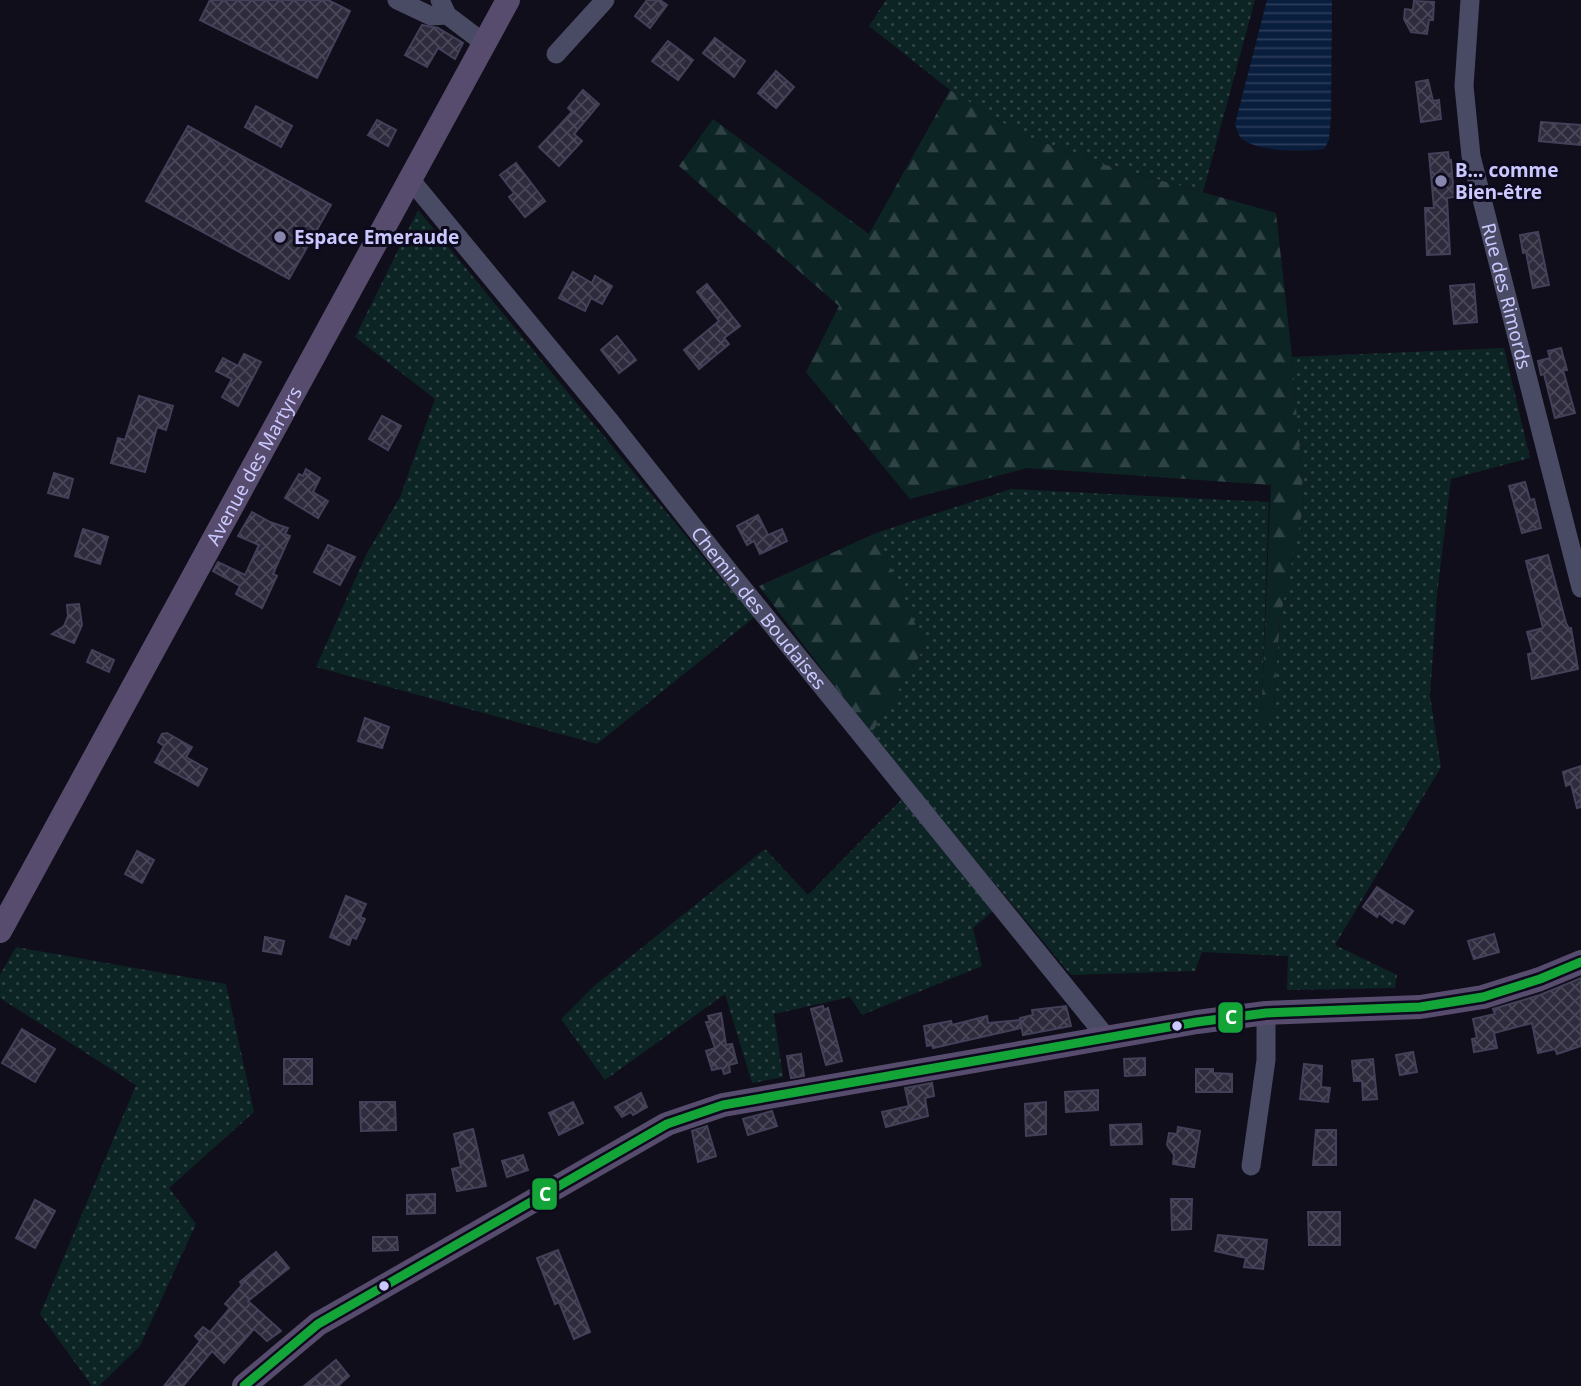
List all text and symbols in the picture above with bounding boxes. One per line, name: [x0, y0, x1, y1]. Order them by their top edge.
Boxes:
place label: B... comme Bien-être: [1455, 157, 1558, 205]
marker: B... comme Bien-être: [1433, 173, 1449, 189]
street label: Rue des Rimords: [1476, 220, 1538, 372]
place label: Espace Emeraude: [294, 224, 459, 250]
marker: Espace Emeraude: [272, 229, 288, 245]
street label: Avenue des Martyrs: [200, 382, 308, 550]
street label: Chemin des Boudaises: [685, 521, 832, 695]
line badge: C: [1217, 1001, 1244, 1034]
text: C: [1225, 1004, 1237, 1030]
unlabelled marker: [1170, 1019, 1184, 1033]
line badge: C: [531, 1177, 558, 1211]
text: C: [539, 1181, 551, 1207]
unlabelled marker: [377, 1279, 391, 1293]

